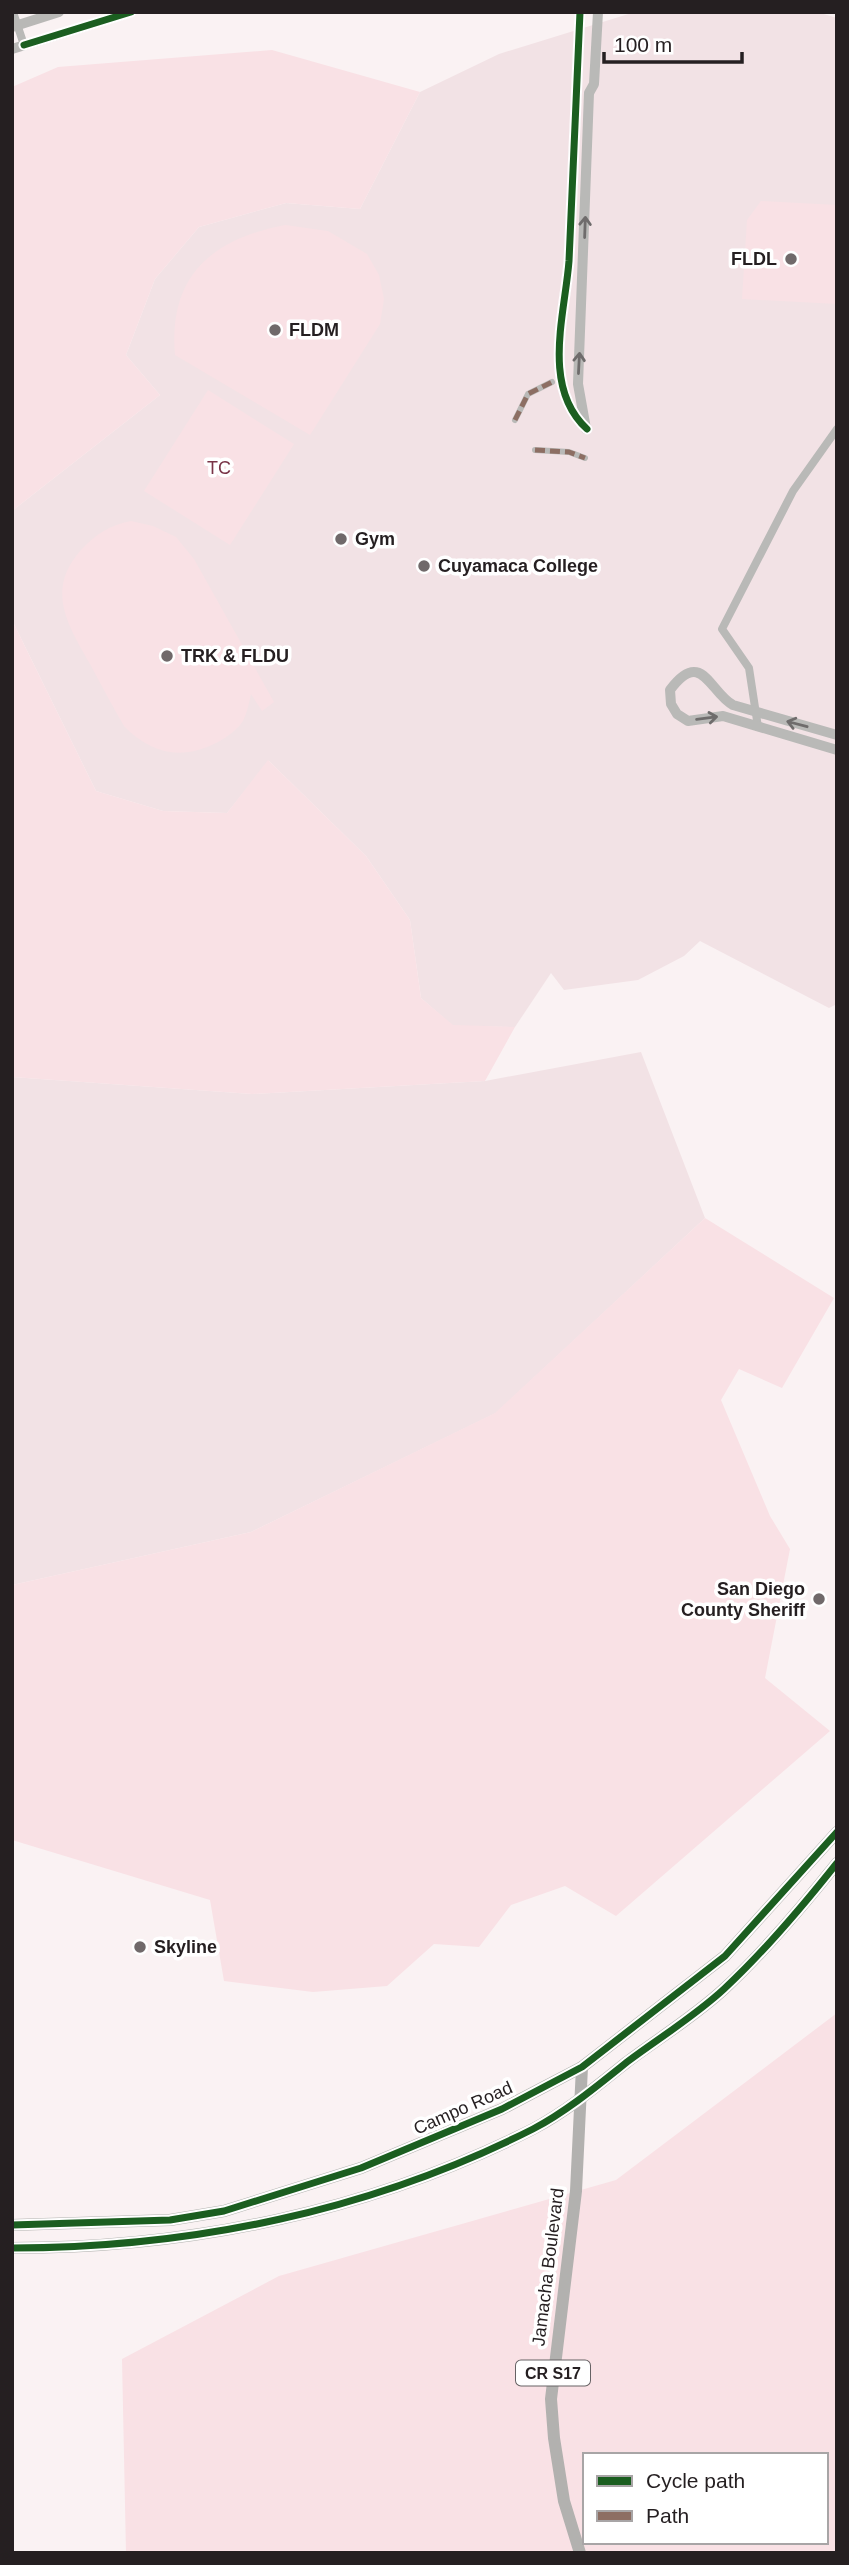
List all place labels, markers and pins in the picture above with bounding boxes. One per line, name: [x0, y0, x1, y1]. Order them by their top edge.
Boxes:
place label: FLDL: [731, 249, 777, 269]
marker: FLDL: [783, 251, 799, 267]
place label: FLDM: [289, 320, 339, 340]
marker: FLDM: [267, 322, 283, 338]
place label: Gym: [355, 529, 395, 549]
marker: Gym: [333, 531, 349, 547]
place label: Cuyamaca College: [438, 556, 598, 576]
marker: Cuyamaca College: [416, 558, 432, 574]
place label: TRK & FLDU: [181, 646, 289, 666]
marker: TRK & FLDU: [159, 648, 175, 664]
place label: San Diego County Sheriff: [681, 1579, 806, 1620]
marker: San Diego County Sheriff: [811, 1591, 827, 1607]
place label: Skyline: [154, 1937, 217, 1957]
marker: Skyline: [132, 1939, 148, 1955]

